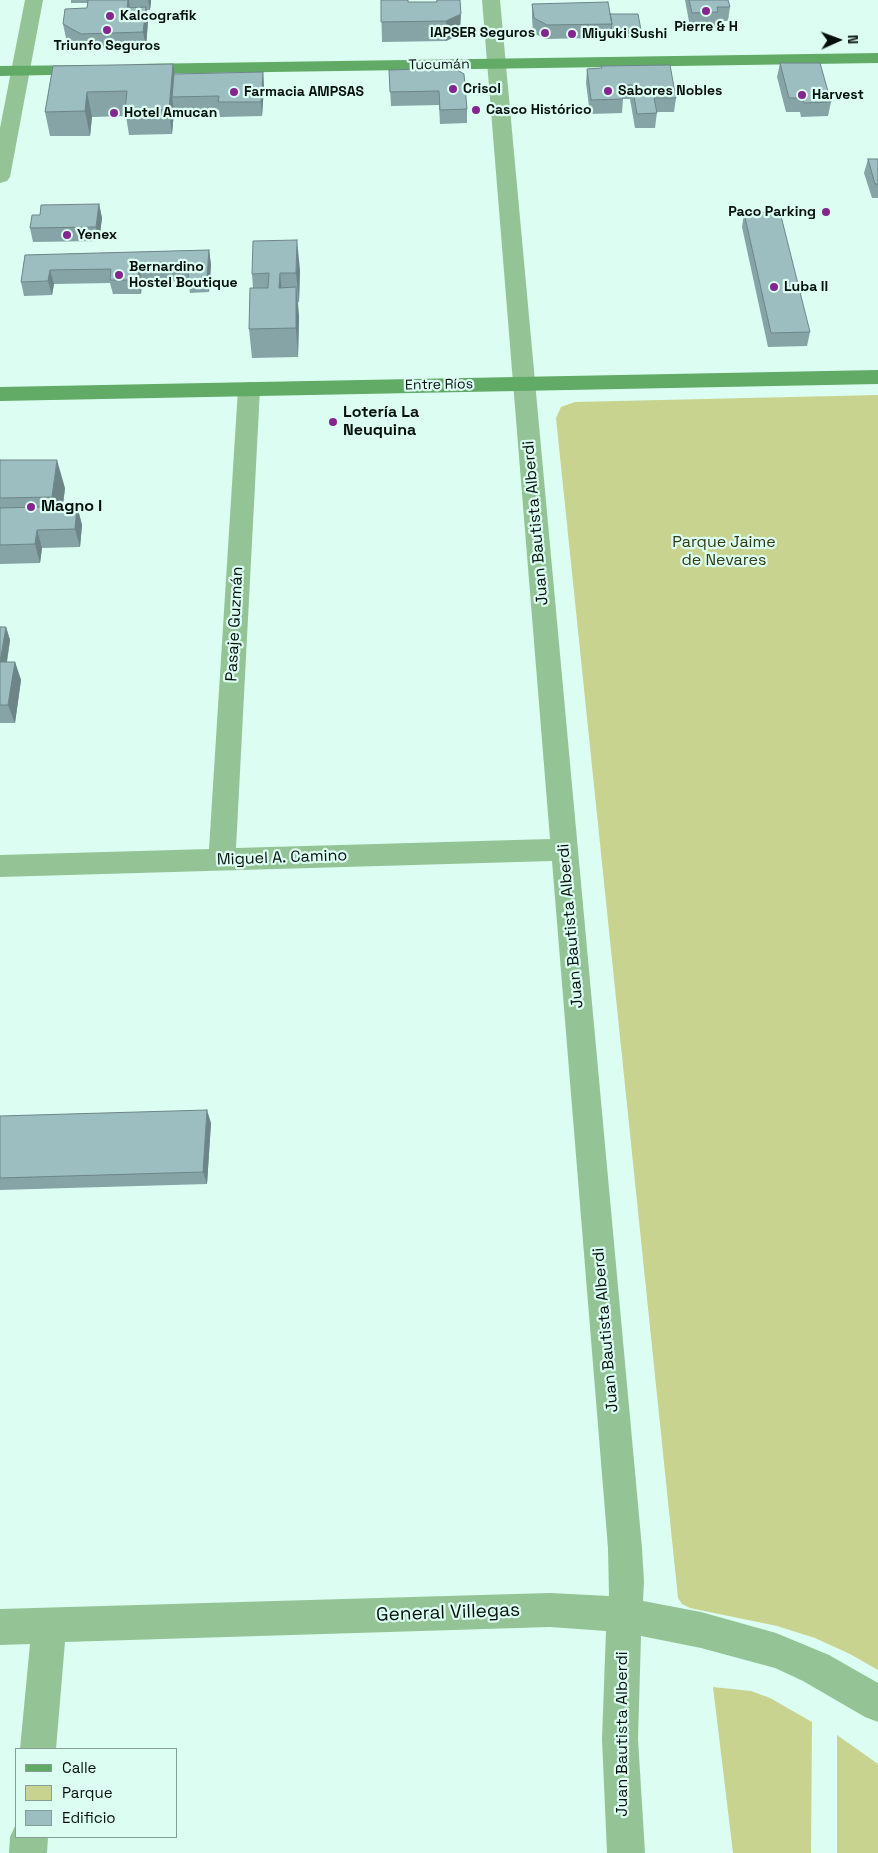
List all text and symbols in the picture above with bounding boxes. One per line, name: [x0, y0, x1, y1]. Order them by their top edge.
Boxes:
marker: Pierre & H: [700, 5, 712, 17]
place label: Kalcografik: [120, 8, 197, 24]
marker: Kalcografik: [104, 10, 116, 22]
north arrow: [813, 15, 863, 65]
place label: Pierre & H: [674, 19, 738, 35]
marker: Triunfo Seguros: [101, 24, 113, 36]
place label: IAPSER Seguros: [430, 25, 535, 41]
place label: Miyuki Sushi: [582, 26, 667, 42]
marker: IAPSER Seguros: [539, 27, 551, 39]
marker: Miyuki Sushi: [566, 28, 578, 40]
text: N: [844, 34, 862, 44]
place label: Triunfo Seguros: [54, 38, 160, 54]
street label: Tucumán: [408, 56, 470, 74]
place label: Crisol: [463, 81, 501, 97]
marker: Crisol: [447, 83, 459, 95]
place label: Sabores Nobles: [618, 83, 722, 99]
place label: Farmacia AMPSAS: [244, 84, 364, 100]
marker: Sabores Nobles: [602, 85, 614, 97]
marker: Farmacia AMPSAS: [228, 86, 240, 98]
place label: Harvest: [812, 87, 864, 103]
marker: Harvest: [796, 89, 808, 101]
place label: Casco Histórico: [486, 102, 592, 118]
marker: Casco Histórico: [470, 104, 482, 116]
place label: Hotel Amucan: [124, 105, 217, 121]
marker: Hotel Amucan: [108, 107, 120, 119]
place label: Paco Parking: [728, 204, 816, 220]
marker: Paco Parking: [820, 206, 832, 218]
place label: Yenex: [77, 227, 117, 243]
marker: Yenex: [61, 229, 73, 241]
place label: Bernardino Hostel Boutique: [129, 259, 238, 292]
marker: Bernardino Hostel Boutique: [113, 269, 125, 281]
place label: Luba II: [784, 279, 828, 295]
marker: Luba II: [768, 281, 780, 293]
street label: Entre Ríos: [405, 376, 473, 394]
place label: Lotería La Neuquina: [343, 403, 419, 441]
marker: Lotería La Neuquina: [327, 416, 339, 428]
street label: Juan Bautista Alberdi: [519, 440, 553, 606]
place label: Magno I: [41, 497, 102, 517]
marker: Magno I: [25, 501, 37, 513]
park label: Parque Jaime de Nevares: [672, 533, 776, 571]
street label: Pasaje Guzmán: [222, 566, 248, 682]
street label: Juan Bautista Alberdi: [554, 843, 588, 1009]
street label: Miguel A. Camino: [216, 846, 348, 870]
street label: Juan Bautista Alberdi: [589, 1247, 623, 1413]
street label: General Villegas: [376, 1599, 520, 1627]
street label: Juan Bautista Alberdi: [613, 1651, 633, 1817]
legend: [15, 1748, 178, 1838]
text: Calle: [62, 1758, 97, 1777]
text: Parque: [62, 1783, 113, 1802]
text: Edificio: [62, 1808, 116, 1827]

